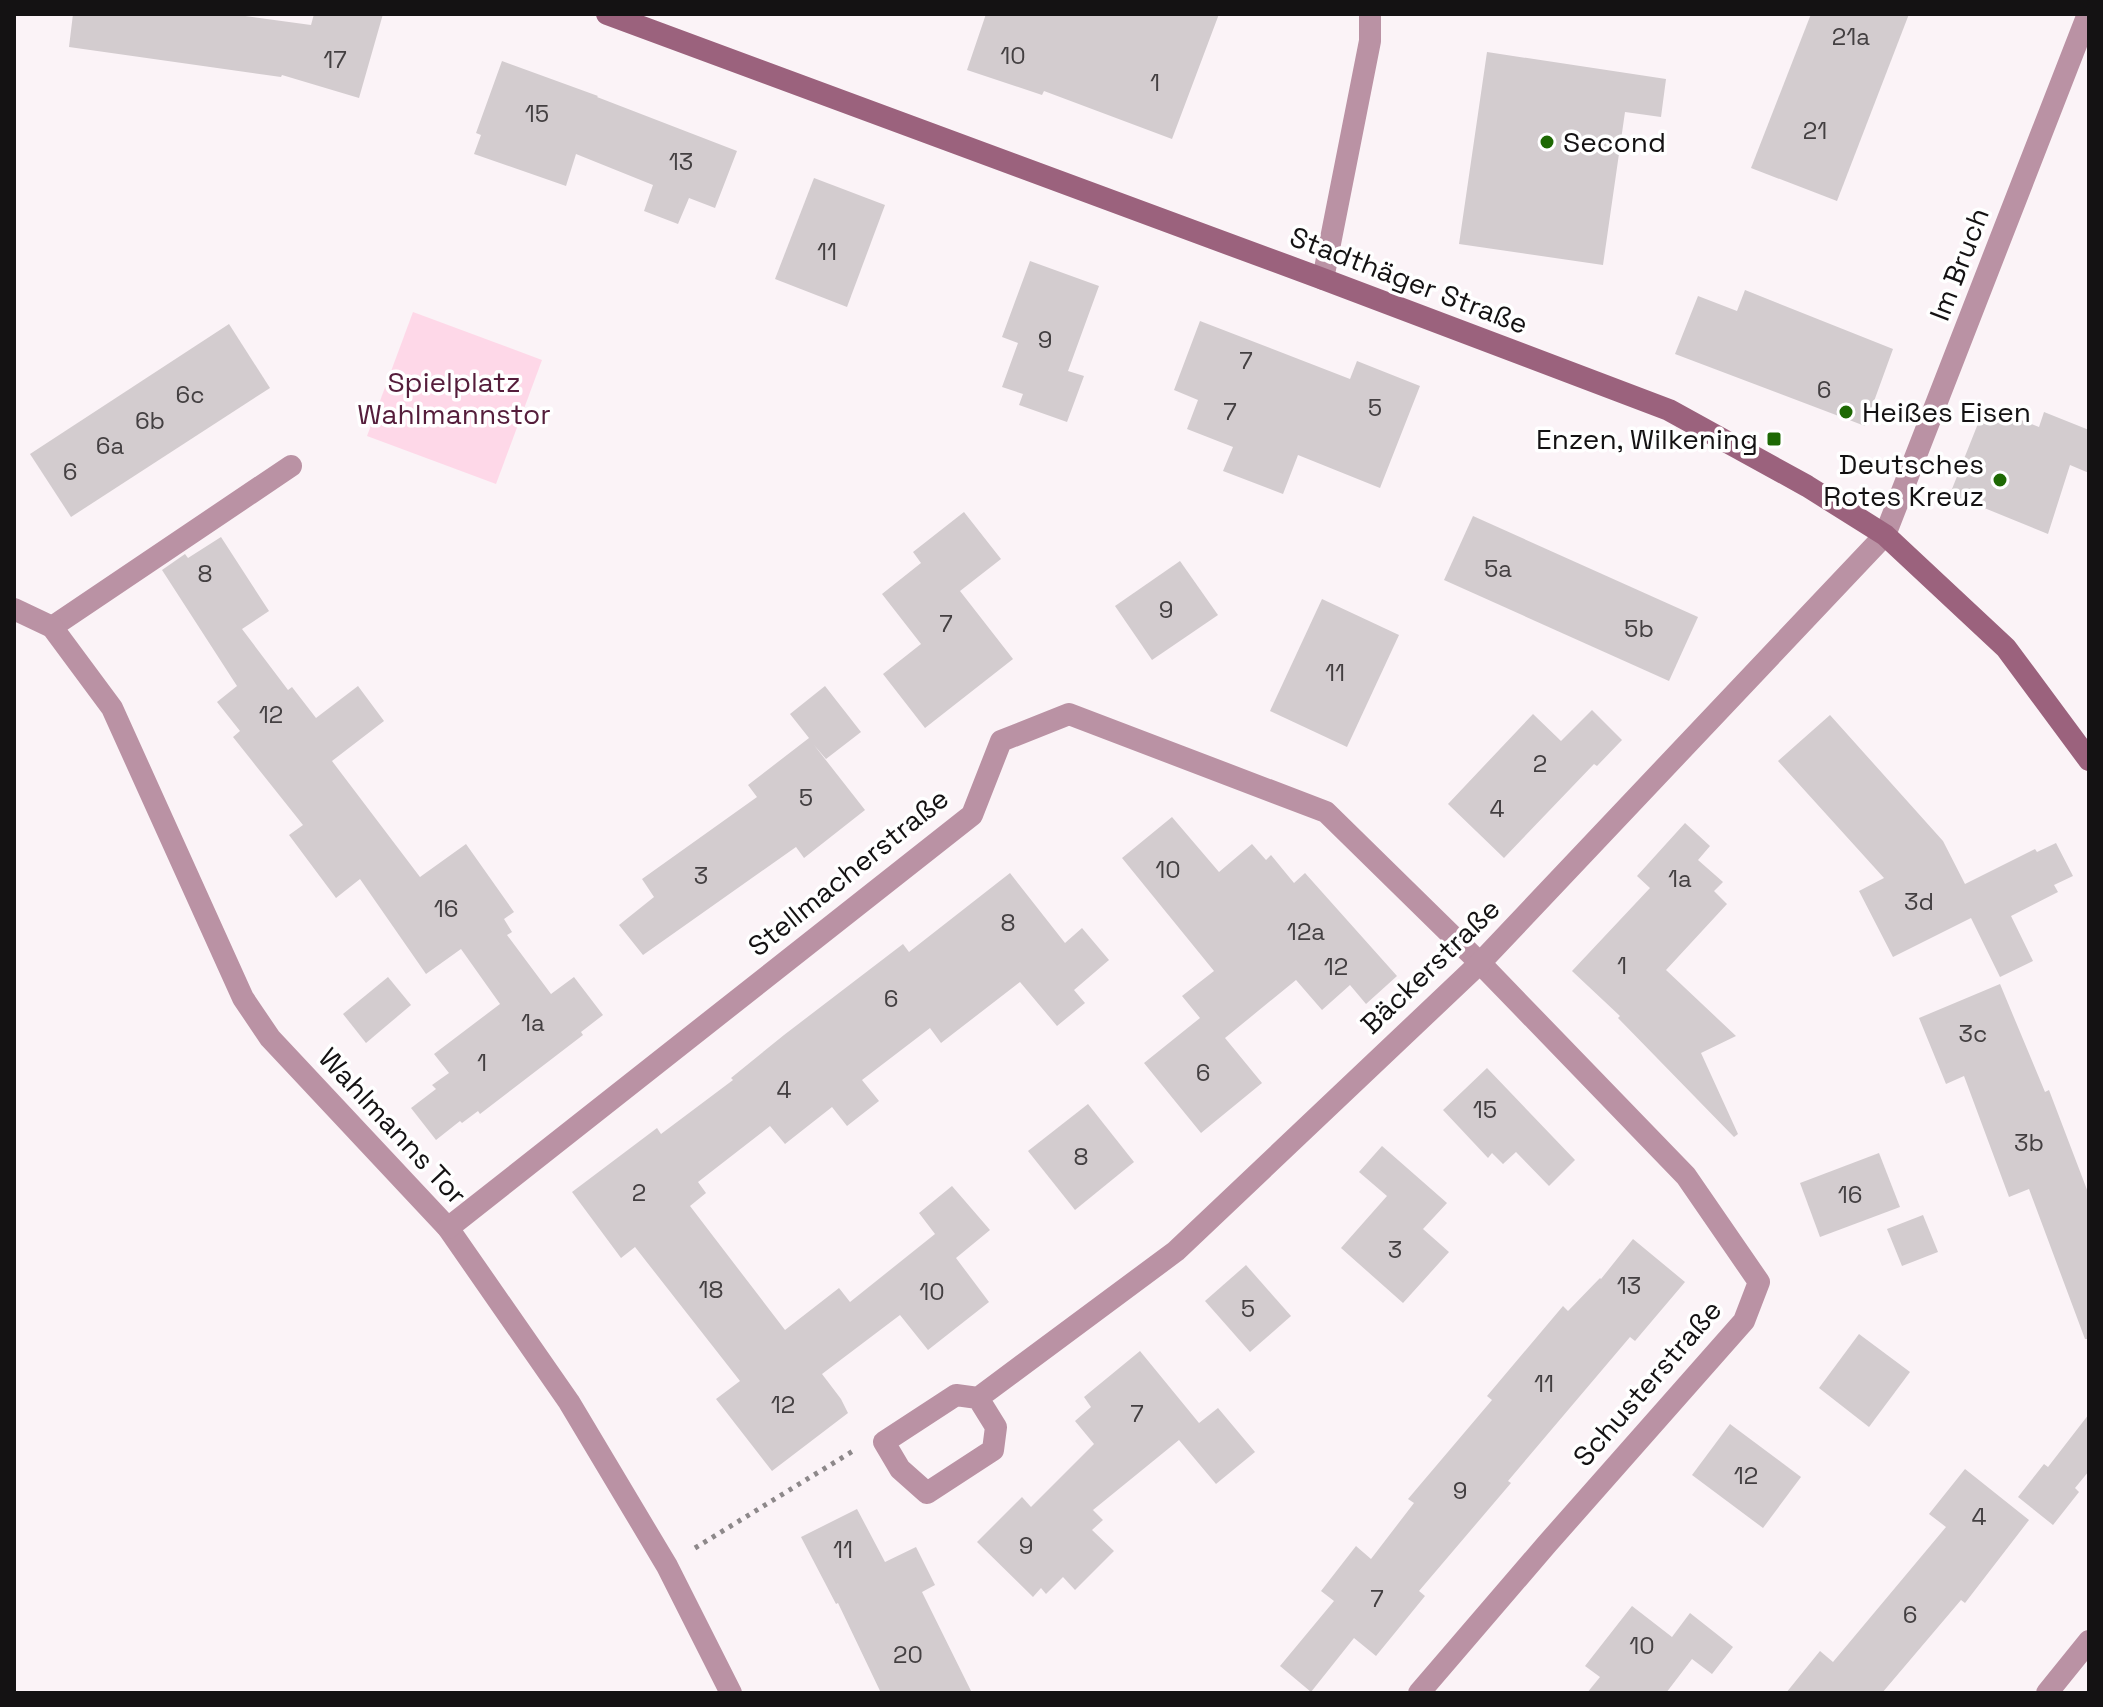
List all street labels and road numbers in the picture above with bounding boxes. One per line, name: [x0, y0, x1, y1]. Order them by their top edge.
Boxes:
street label: Im Bruch: [1921, 202, 1997, 326]
street label: Stadthäger Straße: [1285, 218, 1533, 342]
street label: Stellmacherstraße: [740, 780, 956, 964]
street label: Bäckerstraße: [1353, 891, 1507, 1041]
street label: Wahlmanns Tor: [311, 1040, 475, 1212]
street label: Schusterstraße: [1565, 1292, 1729, 1474]

